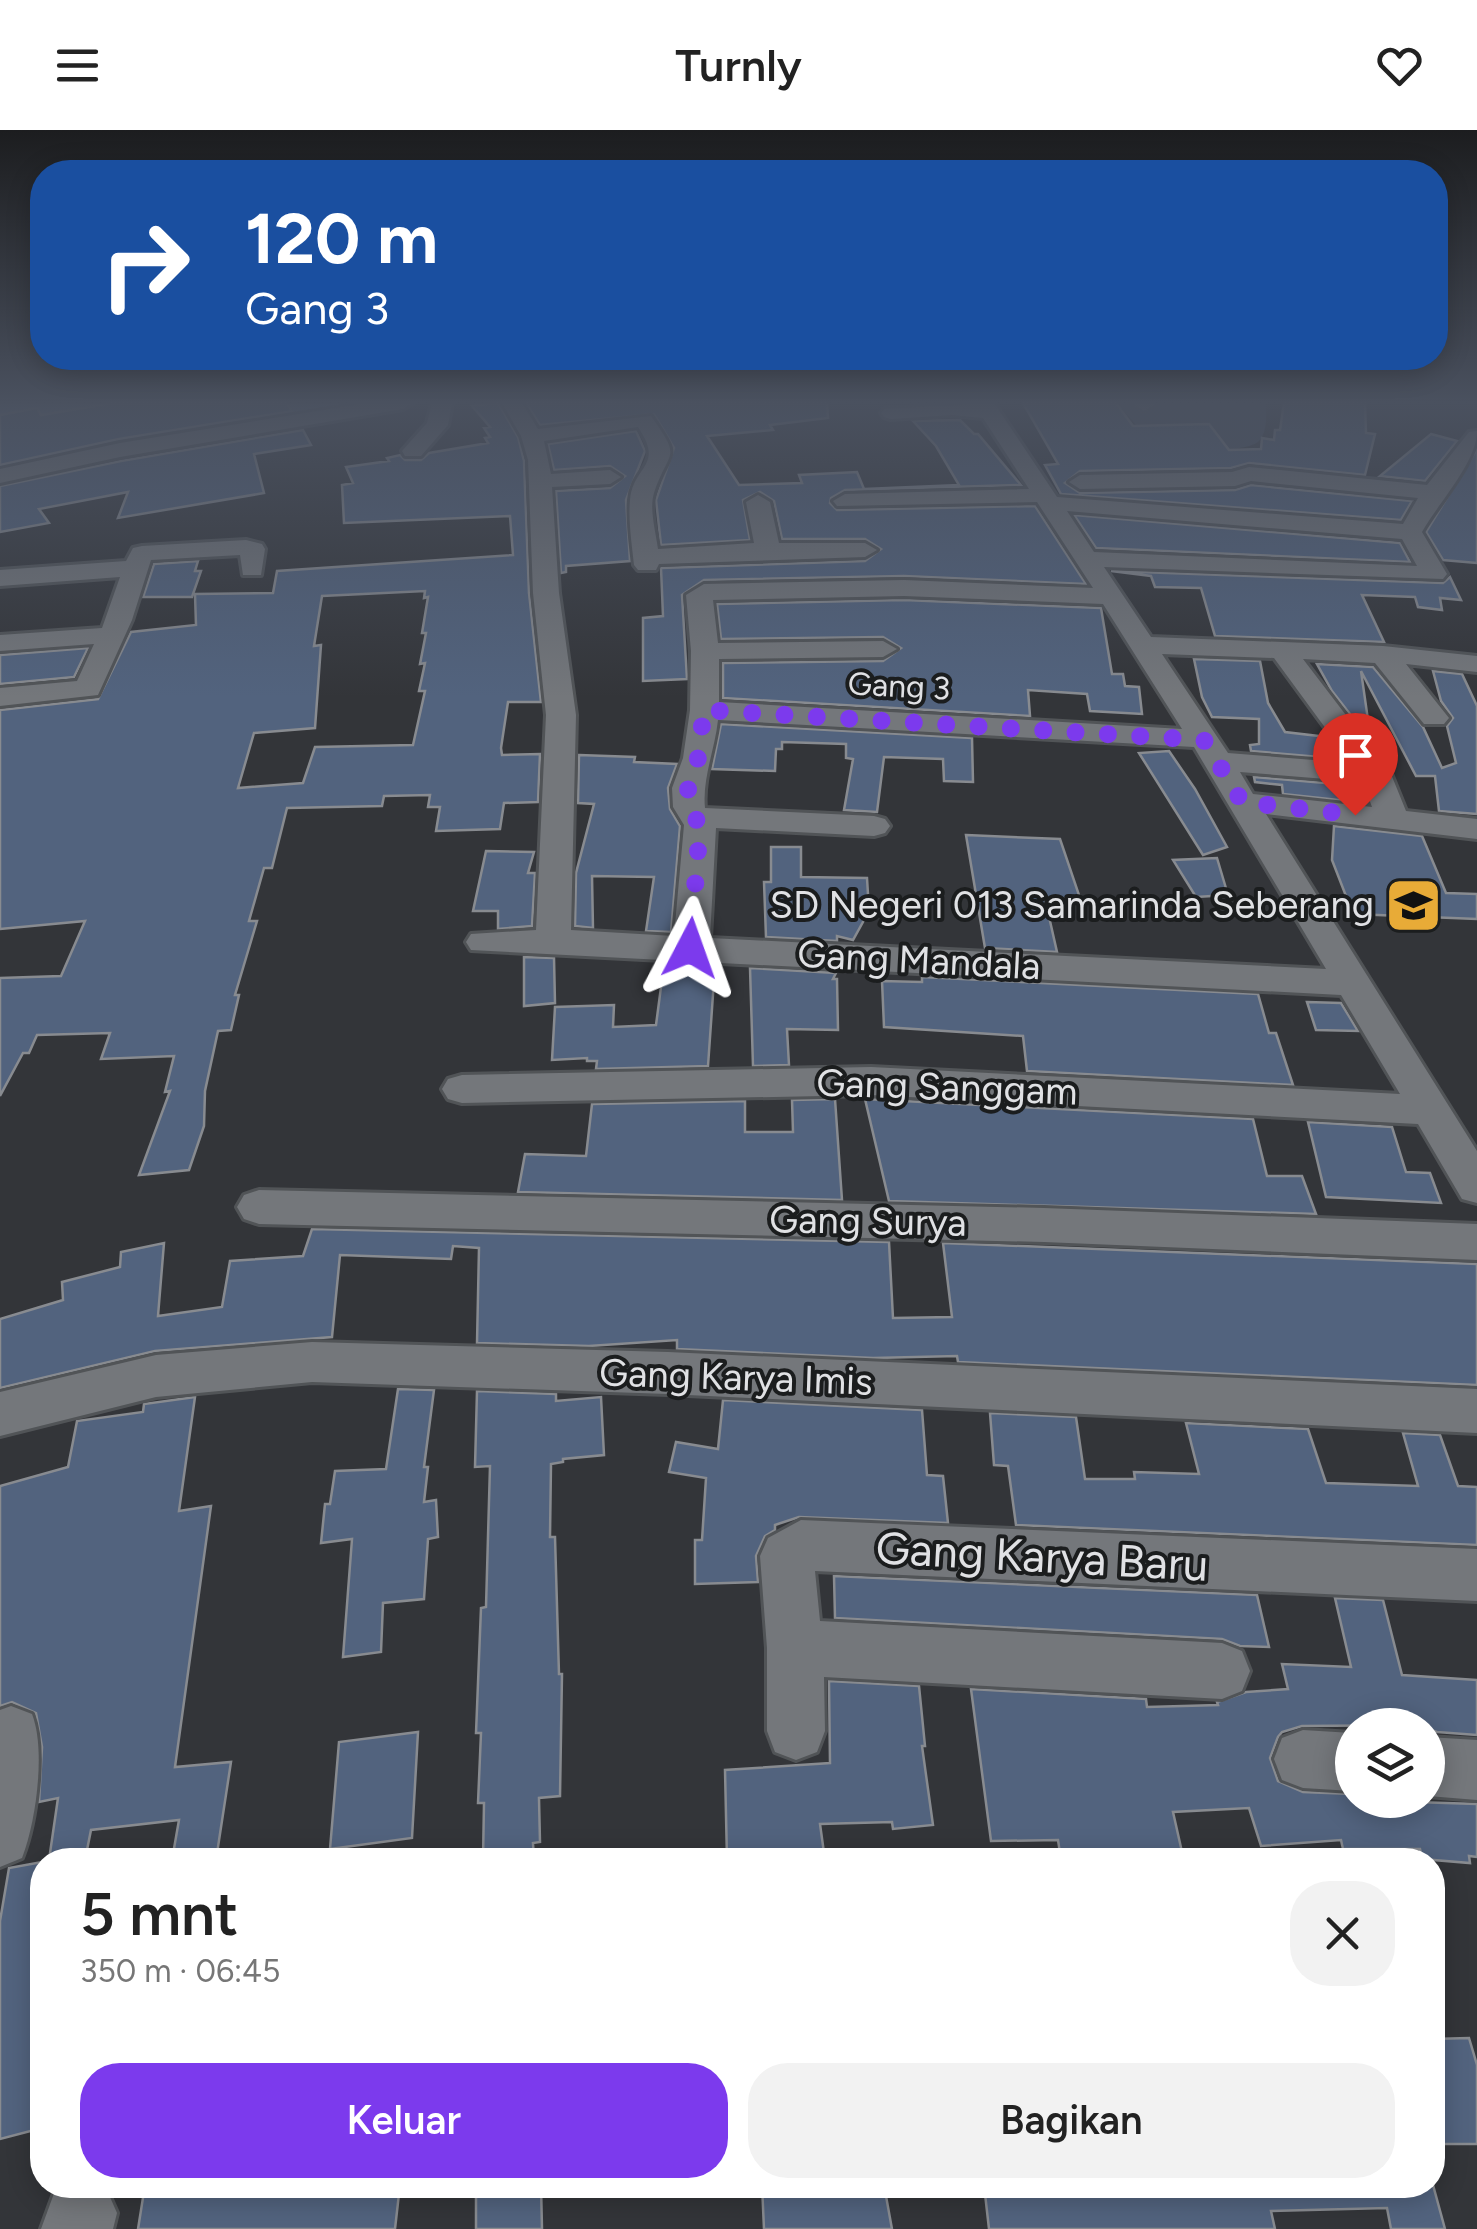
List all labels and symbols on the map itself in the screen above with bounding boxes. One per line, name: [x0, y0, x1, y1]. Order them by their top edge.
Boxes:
street label: Gang 3: [847, 664, 951, 708]
pin: [1313, 713, 1398, 816]
school or university icon: SD Negeri 013 Samarinda Seberang: [1383, 875, 1443, 935]
place label: SD Negeri 013 Samarinda Seberang: [770, 882, 1374, 928]
position arrow: [638, 896, 742, 1000]
street label: Gang Mandala: [796, 931, 1042, 989]
street label: Gang Sanggam: [816, 1059, 1078, 1115]
street label: Gang Surya: [769, 1196, 967, 1246]
street label: Gang Karya Imis: [598, 1349, 874, 1405]
street label: Gang Karya Baru: [874, 1520, 1210, 1592]

